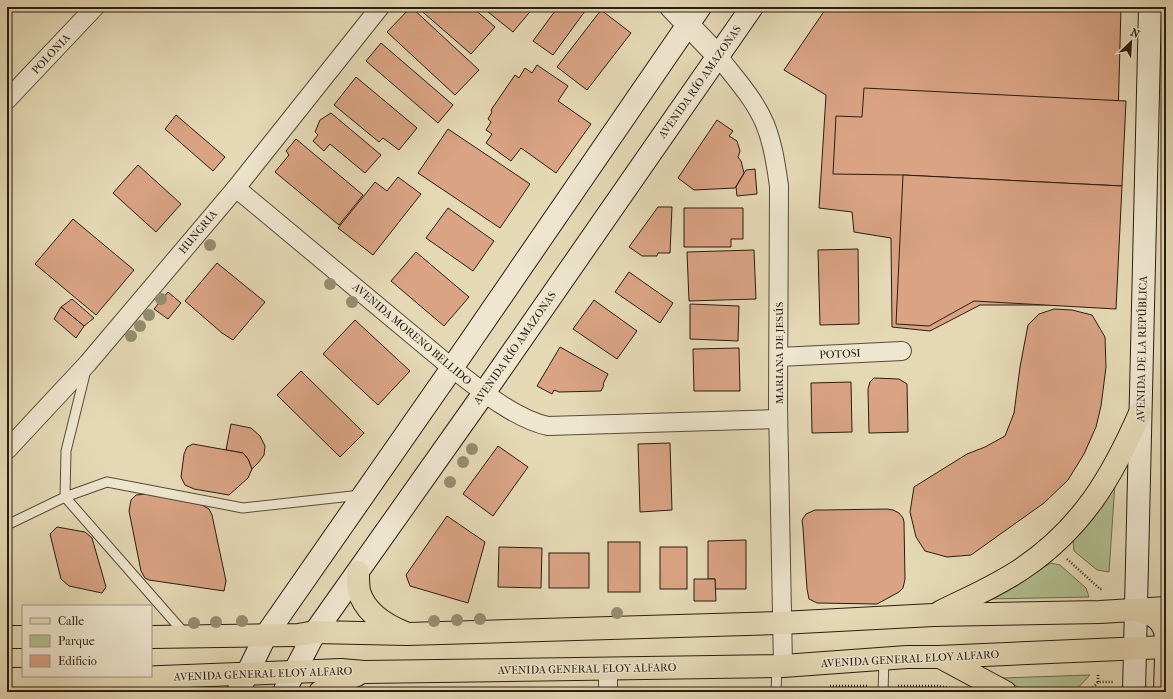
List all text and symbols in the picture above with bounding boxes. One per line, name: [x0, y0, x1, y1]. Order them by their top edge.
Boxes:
north arrow: [1111, 22, 1151, 62]
street label: AVENIDA RÍO AMAZONAS: [655, 23, 744, 142]
text: N: [1128, 26, 1142, 41]
street label: POLONIA: [29, 31, 73, 77]
street label: HUNGRIA: [176, 207, 220, 256]
street label: AVENIDA DE LA REPÚBLICA: [1134, 275, 1150, 423]
street label: AVENIDA MORENO BELLIDO: [349, 280, 474, 388]
street label: AVENIDA RÍO AMAZONAS: [470, 289, 559, 408]
street label: MARIANA DE JESÚS: [773, 302, 786, 404]
street label: POTOSI: [819, 346, 862, 362]
legend: [22, 605, 152, 677]
text: Calle: [58, 614, 84, 628]
text: Parque: [58, 634, 95, 648]
street label: AVENIDA GENERAL ELOY ALFARO: [819, 648, 1000, 670]
text: Edificio: [58, 654, 97, 668]
street label: AVENIDA GENERAL ELOY ALFARO: [496, 661, 677, 677]
street label: AVENIDA GENERAL ELOY ALFARO: [172, 664, 353, 684]

